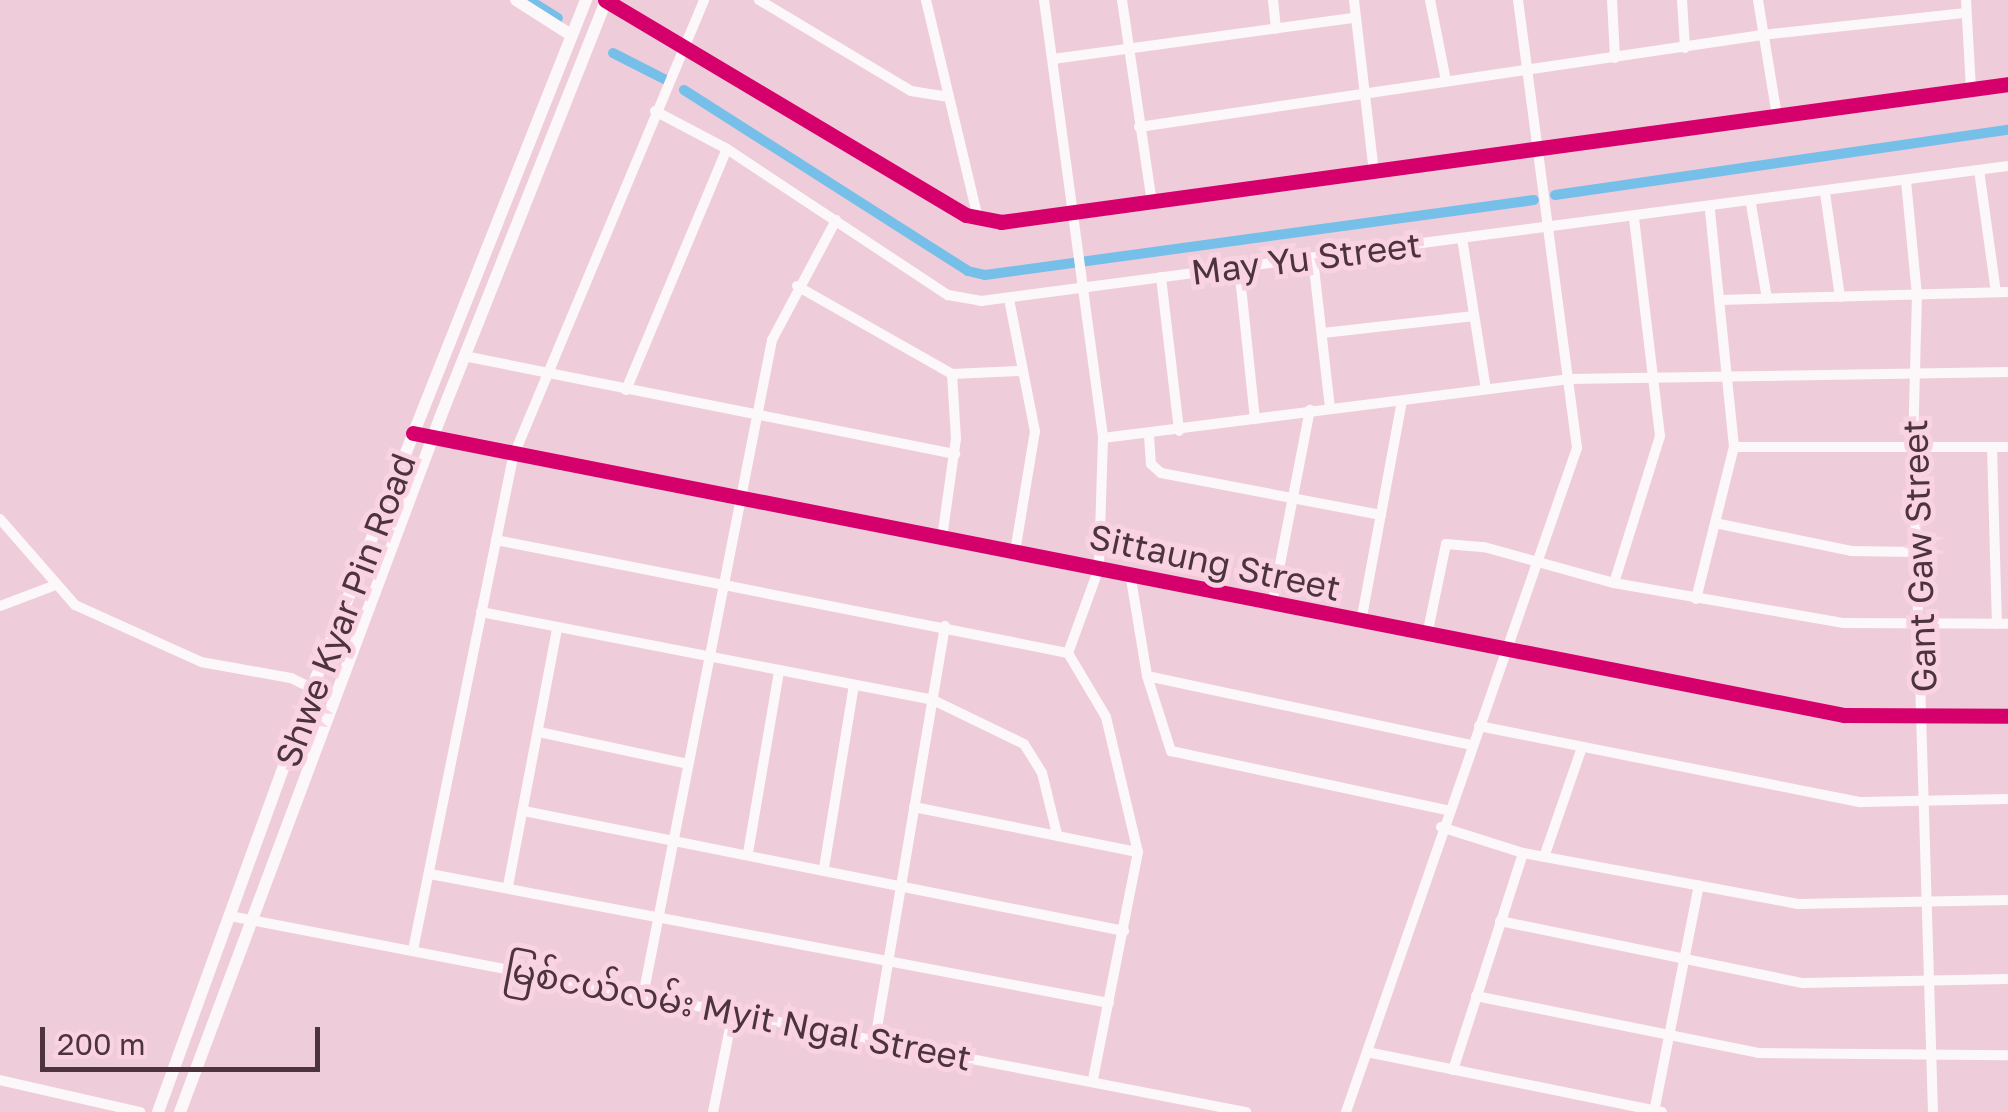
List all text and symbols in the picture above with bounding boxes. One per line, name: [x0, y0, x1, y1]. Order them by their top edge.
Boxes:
street label: May Yu Street: [1189, 223, 1423, 293]
street label: Gant Gaw Street: [1893, 419, 1945, 693]
street label: Shwe Kyar Pin Road: [266, 447, 424, 773]
street label: Sittaung Street: [1086, 515, 1344, 609]
street label: မြစ်ငယ်လမ်း Myit Ngal Street: [501, 947, 975, 1079]
scale bar: [45, 1007, 325, 1069]
text: 200 m: [57, 1026, 146, 1062]

